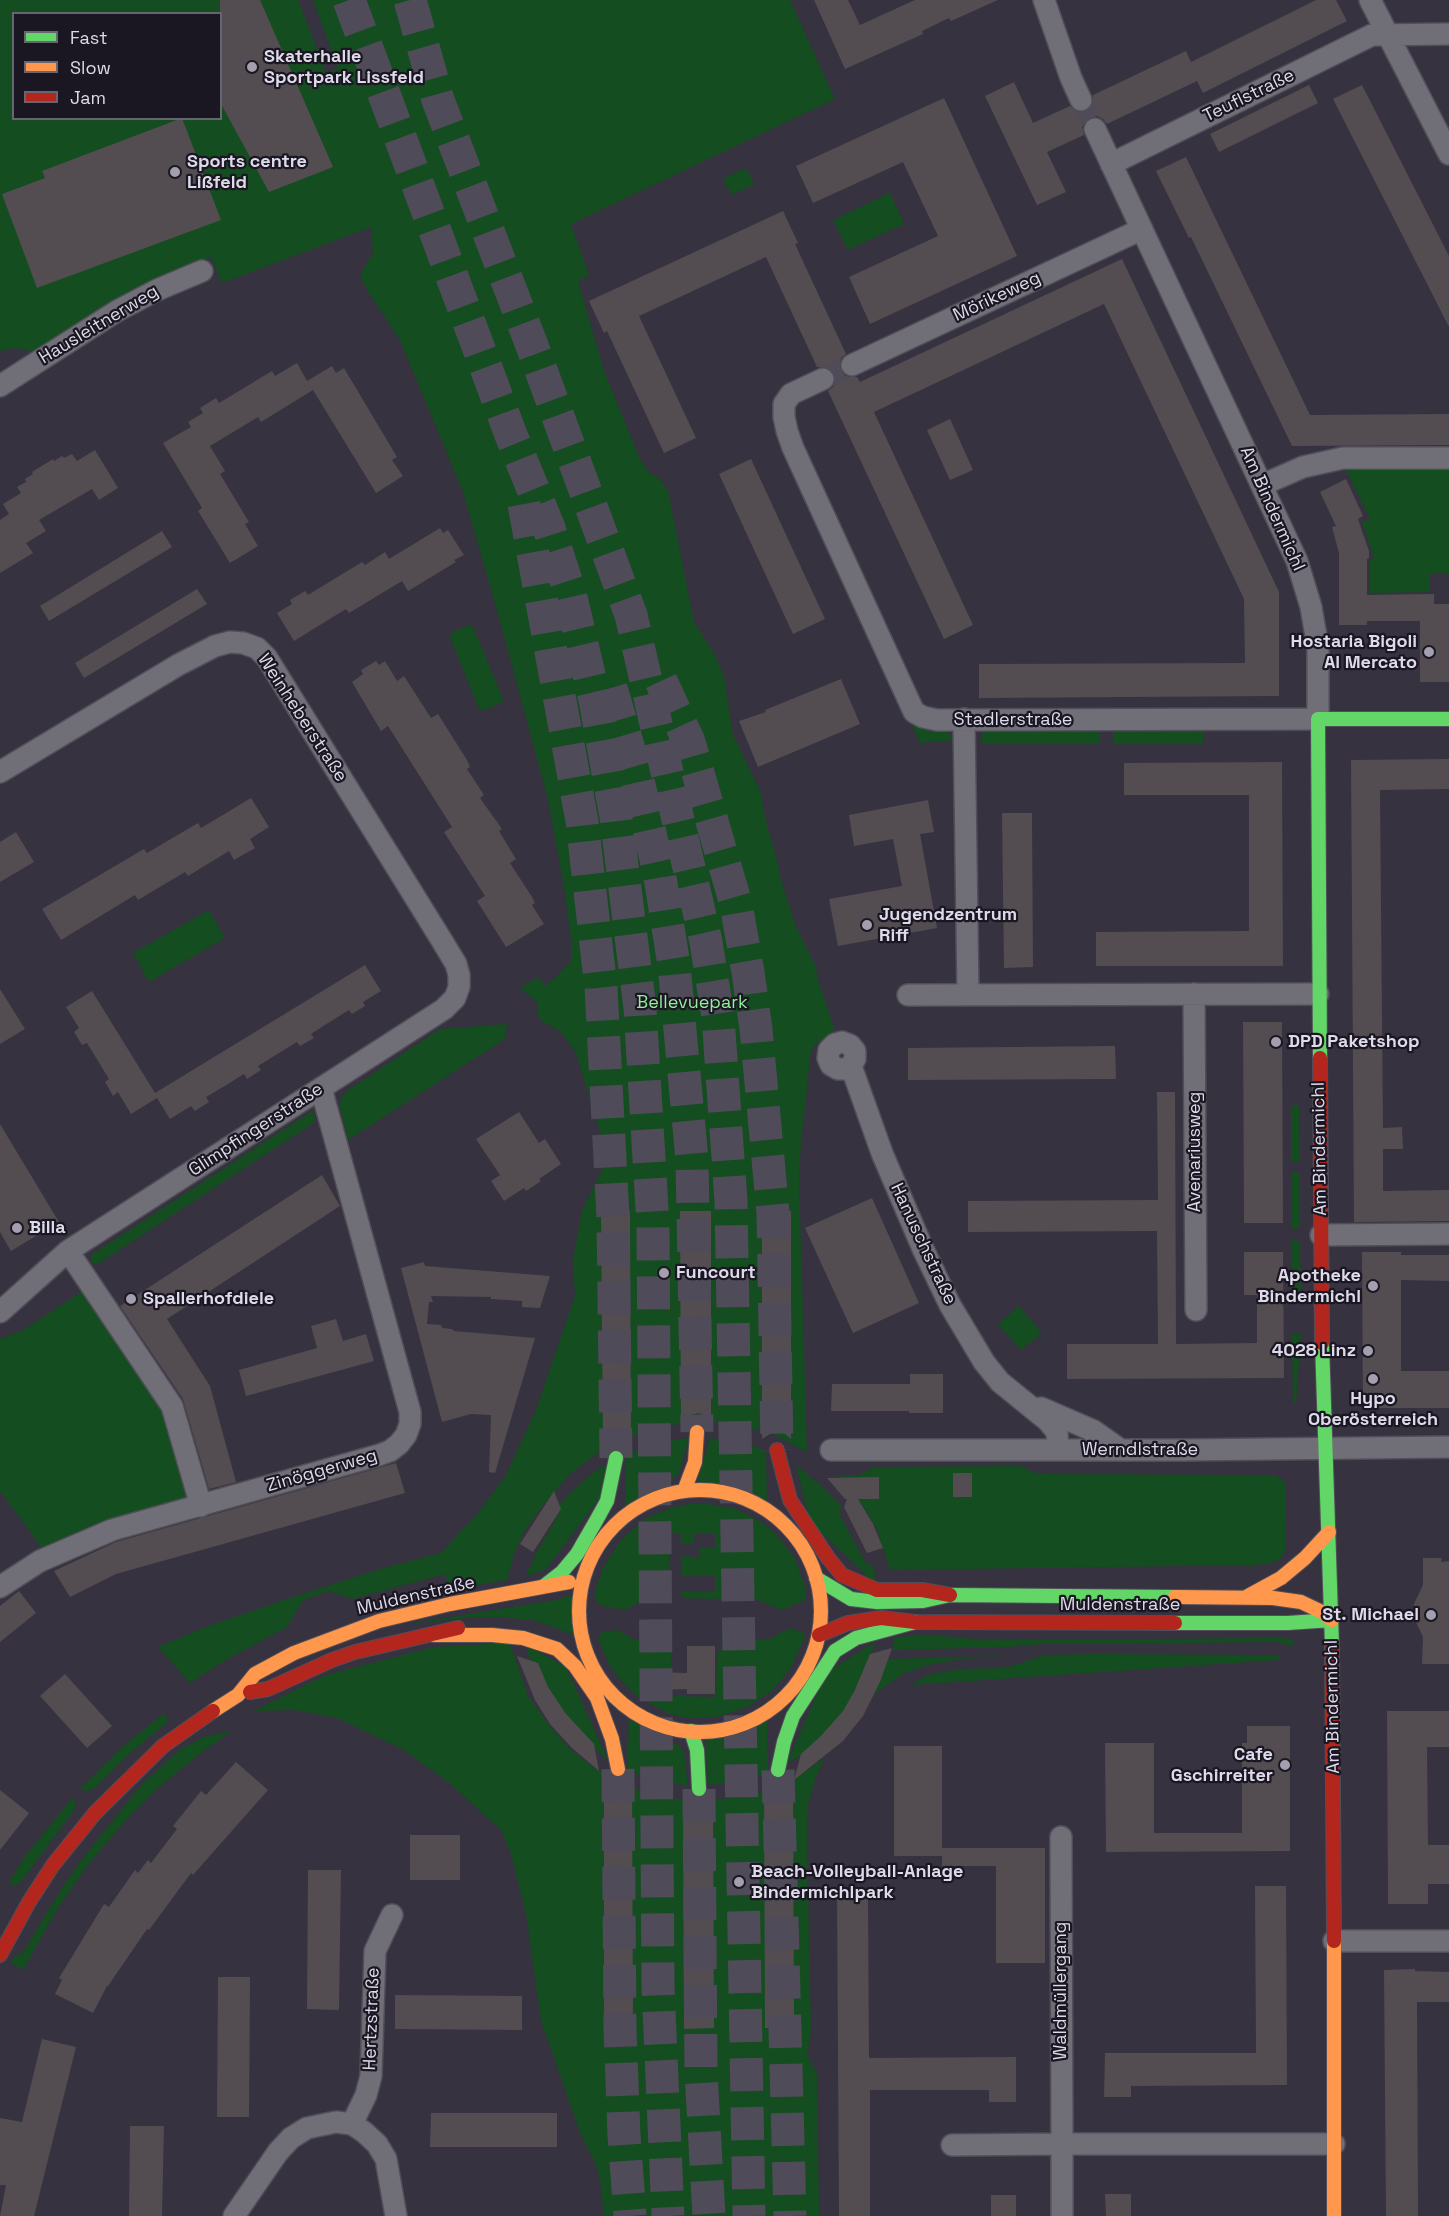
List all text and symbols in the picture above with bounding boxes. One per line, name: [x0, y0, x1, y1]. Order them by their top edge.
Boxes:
legend: [12, 12, 222, 120]
text: Fast: [70, 26, 107, 49]
place label: Skaterhalle Sportpark Lissfeld: [264, 46, 424, 88]
text: Slow: [70, 56, 111, 79]
marker: Skaterhalle Sportpark Lissfeld: [245, 60, 259, 74]
street label: Teuflstraße: [1200, 65, 1298, 127]
text: Jam: [70, 86, 106, 109]
place label: Sports centre Lißfeld: [187, 151, 307, 194]
marker: Sports centre Lißfeld: [168, 165, 182, 179]
street label: Mörikeweg: [950, 267, 1044, 327]
street label: Hausleitnerweg: [36, 281, 162, 369]
street label: Am Bindermichl: [1235, 443, 1309, 575]
place label: Hostaria Bigoli Al Mercato: [1291, 631, 1417, 674]
marker: Hostaria Bigoli Al Mercato: [1422, 645, 1436, 659]
street label: Weinheberstraße: [253, 650, 351, 786]
street label: Stadlerstraße: [954, 709, 1072, 731]
place label: Jugendzentrum Riff: [879, 904, 1017, 946]
marker: Jugendzentrum Riff: [860, 918, 874, 932]
park label: Bellevuepark: [636, 992, 748, 1014]
place label: DPD Paketshop: [1288, 1031, 1419, 1053]
marker: DPD Paketshop: [1269, 1035, 1283, 1049]
street label: Glimpfingerstraße: [185, 1079, 327, 1181]
street label: Am Bindermichl: [1308, 1082, 1332, 1216]
street label: Avenariusweg: [1184, 1092, 1206, 1212]
street label: Hanuschstraße: [885, 1180, 961, 1308]
place label: Billa: [29, 1217, 66, 1239]
marker: Billa: [10, 1221, 24, 1235]
place label: Funcourt: [676, 1262, 756, 1284]
place label: Apotheke Bindermichl: [1258, 1265, 1361, 1308]
marker: Funcourt: [657, 1266, 671, 1280]
marker: Apotheke Bindermichl: [1366, 1279, 1380, 1293]
place label: Spallerhofdiele: [143, 1288, 274, 1310]
marker: Spallerhofdiele: [124, 1292, 138, 1306]
place label: 4028 Linz: [1272, 1340, 1356, 1362]
marker: 4028 Linz: [1361, 1344, 1375, 1358]
marker: Hypo Oberösterreich: [1366, 1372, 1380, 1386]
place label: Hypo Oberösterreich: [1308, 1388, 1438, 1430]
street label: Werndlstraße: [1082, 1439, 1198, 1461]
street label: Zinöggerweg: [264, 1445, 380, 1497]
street label: Muldenstraße: [355, 1572, 477, 1620]
street label: Muldenstraße: [1060, 1594, 1180, 1616]
place label: St. Michael: [1322, 1604, 1419, 1626]
marker: St. Michael: [1424, 1608, 1438, 1622]
street label: Am Bindermichl: [1321, 1640, 1345, 1774]
place label: Cafe Gschirreiter: [1171, 1744, 1273, 1786]
marker: Cafe Gschirreiter: [1278, 1758, 1292, 1772]
place label: Beach-Volleyball-Anlage Bindermichlpark: [751, 1861, 963, 1904]
marker: Beach-Volleyball-Anlage Bindermichlpark: [732, 1875, 746, 1889]
street label: Waldmüllergang: [1050, 1922, 1072, 2060]
street label: Hertzstraße: [359, 1967, 385, 2071]

